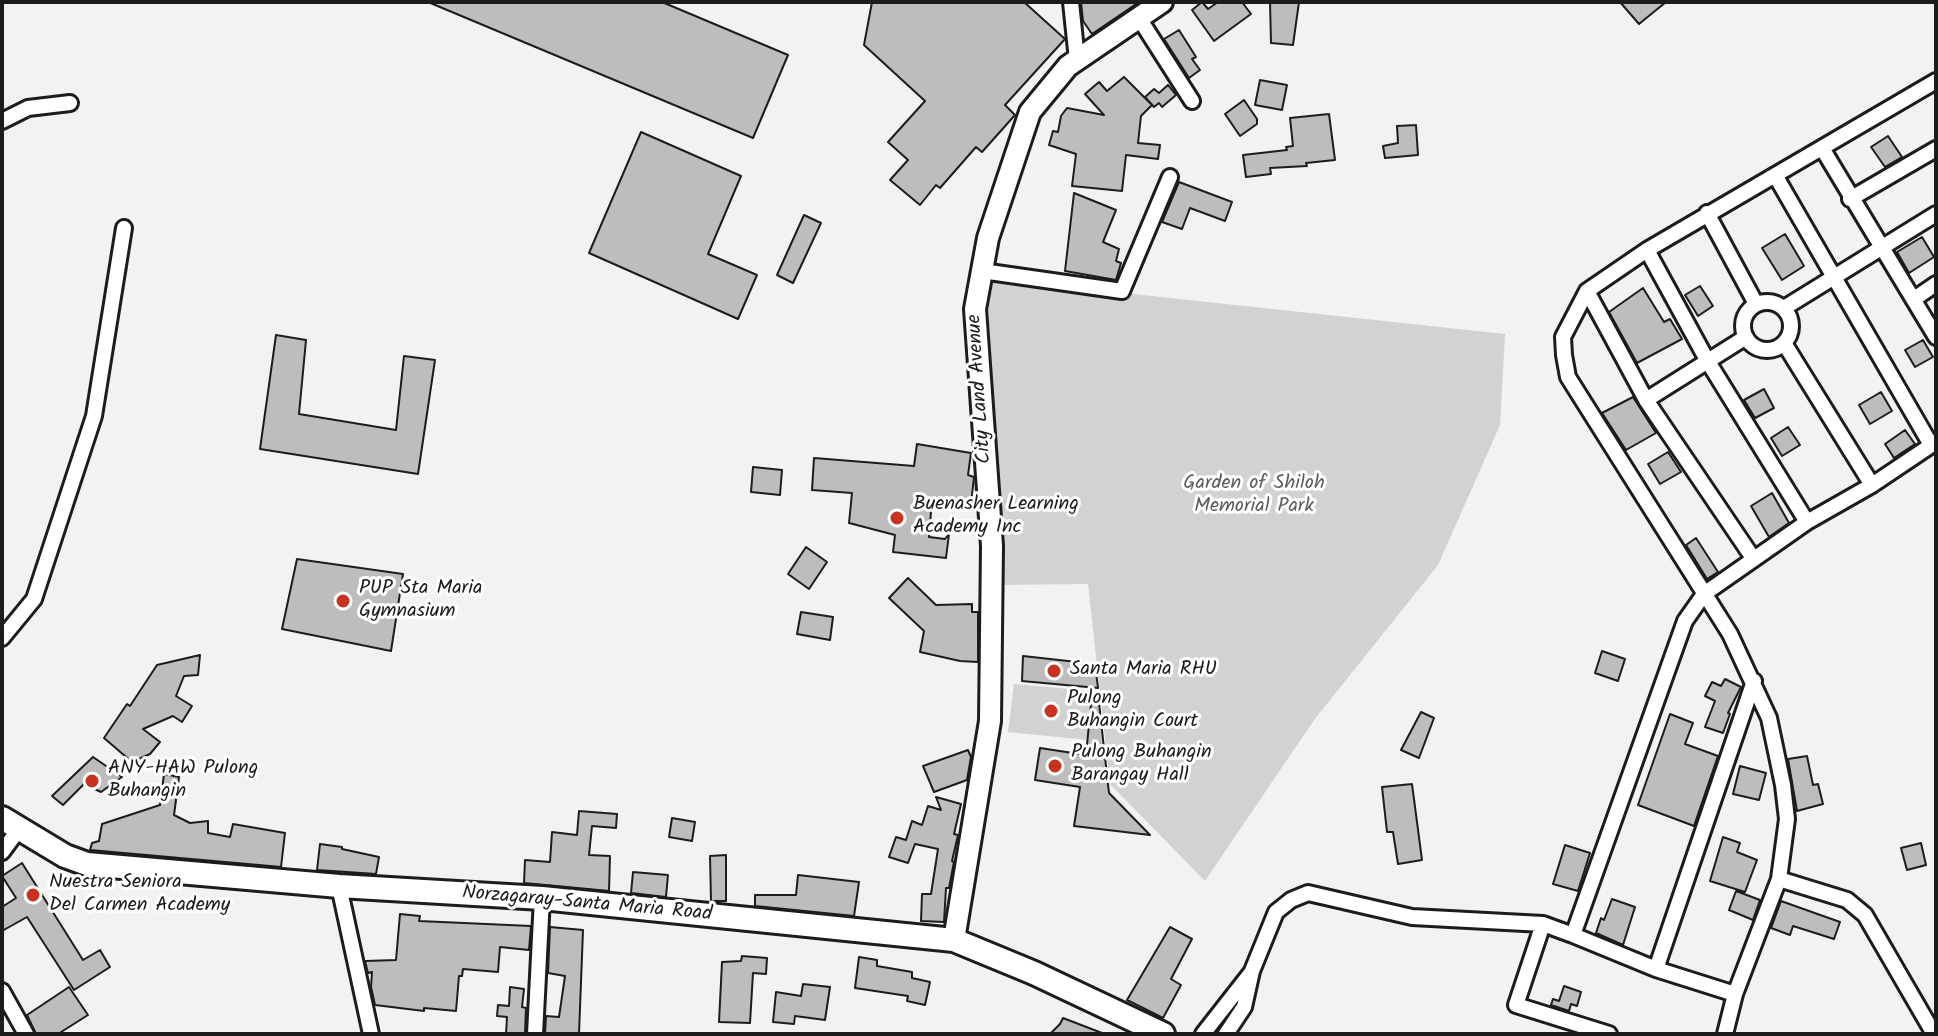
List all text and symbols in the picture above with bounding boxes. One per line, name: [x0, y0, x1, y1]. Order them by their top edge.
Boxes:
street label: City Land Avenue: [964, 313, 998, 465]
park label: Garden of Shiloh Memorial Park: [1183, 473, 1325, 520]
place label: Buenasher Learning Academy Inc: [913, 494, 1079, 541]
marker: Buenasher Learning Academy Inc: [888, 509, 906, 527]
place label: PUP Sta Maria Gymnasium: [359, 578, 482, 625]
marker: PUP Sta Maria Gymnasium: [334, 592, 352, 610]
place label: Santa Maria RHU: [1070, 659, 1217, 683]
marker: Santa Maria RHU: [1045, 662, 1063, 680]
place label: Pulong Buhangin Court: [1067, 688, 1198, 735]
marker: Pulong Buhangin Court: [1042, 702, 1060, 720]
place label: Pulong Buhangin Barangay Hall: [1071, 742, 1212, 789]
marker: Pulong Buhangin Barangay Hall: [1046, 757, 1064, 775]
place label: ANY-HAW Pulong Buhangin: [108, 758, 258, 805]
marker: ANY-HAW Pulong Buhangin: [83, 772, 101, 790]
place label: Nuestra Seniora Del Carmen Academy: [49, 872, 230, 919]
street label: Norzagaray-Santa Maria Road: [461, 882, 713, 928]
marker: Nuestra Seniora Del Carmen Academy: [24, 886, 42, 904]

